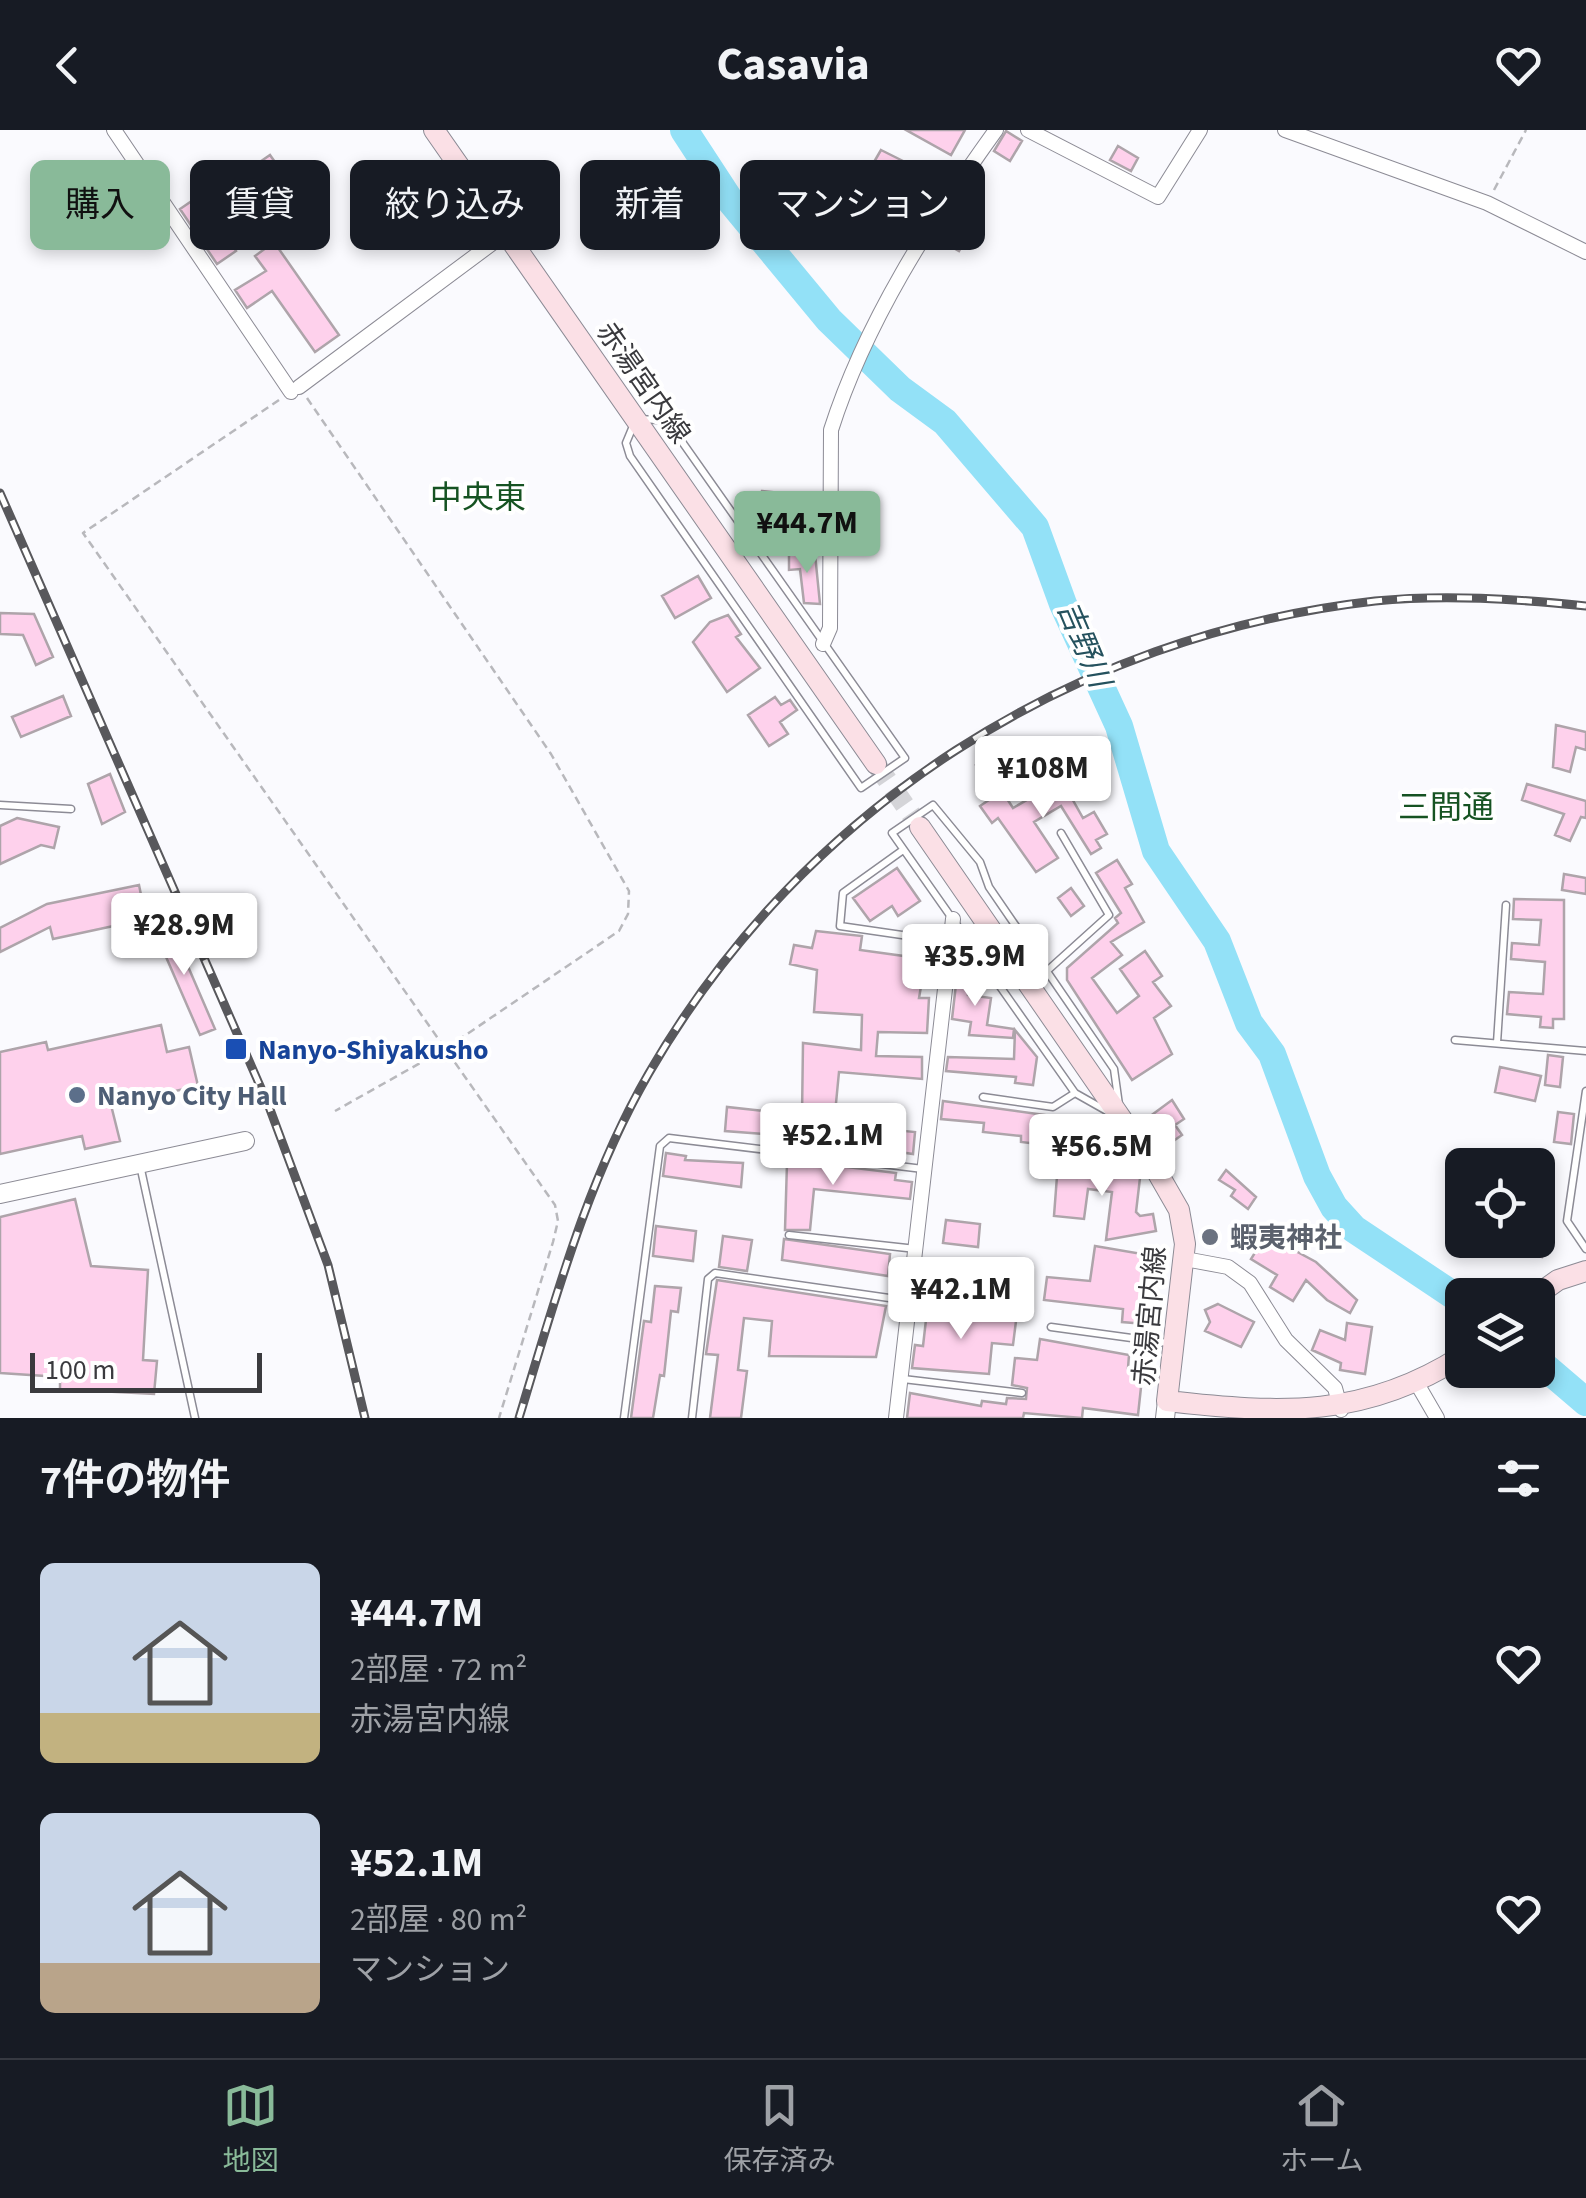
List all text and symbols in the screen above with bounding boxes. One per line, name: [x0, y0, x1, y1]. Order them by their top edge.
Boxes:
text: Casavia: [716, 33, 870, 97]
icon: back: [40, 38, 95, 93]
icon: heart: [1491, 38, 1546, 93]
chip: 購入: [30, 160, 170, 250]
chip: 賃貸: [190, 160, 330, 250]
chip: 絞り込み: [350, 160, 560, 250]
chip: 新着: [580, 160, 720, 250]
chip: マンション: [740, 160, 985, 250]
street label: 赤湯宮内線: [587, 314, 700, 451]
district label: 中央東: [430, 475, 526, 521]
pin: ¥44.7M: [726, 491, 888, 576]
text: ¥44.7M: [756, 500, 858, 546]
water label: 吉野川: [1046, 594, 1122, 697]
pin: ¥108M: [973, 736, 1113, 821]
text: ¥108M: [997, 745, 1089, 791]
district label: 三間通: [1398, 785, 1494, 831]
pin: ¥28.9M: [103, 893, 265, 978]
text: ¥28.9M: [133, 902, 235, 948]
pin: ¥35.9M: [894, 924, 1056, 1009]
text: ¥35.9M: [924, 933, 1026, 979]
place label: Nanyo-Shiyakusho: [258, 1030, 489, 1070]
marker: Nanyo-Shiyakusho: [223, 1036, 249, 1062]
place label: Nanyo City Hall: [97, 1076, 286, 1116]
marker: Nanyo City Hall: [66, 1084, 88, 1106]
pin: ¥52.1M: [752, 1103, 914, 1188]
text: ¥52.1M: [782, 1112, 884, 1158]
pin: ¥56.5M: [1021, 1114, 1183, 1199]
text: ¥56.5M: [1051, 1123, 1153, 1169]
map controls: [1445, 1148, 1555, 1388]
button: locate: [1445, 1148, 1555, 1258]
place label: 蝦夷神社: [1230, 1218, 1342, 1258]
marker: 蝦夷神社: [1199, 1226, 1221, 1248]
street label: 赤湯宮内線: [1124, 1245, 1176, 1388]
pin: ¥42.1M: [880, 1257, 1042, 1342]
text: ¥42.1M: [910, 1266, 1012, 1312]
button: layers: [1445, 1278, 1555, 1388]
scale bar: [30, 1348, 262, 1392]
text: 100 m: [45, 1350, 116, 1390]
text: 7件の物件: [40, 1451, 230, 1511]
icon: filters: [1491, 1451, 1546, 1506]
text: ¥44.7M: [350, 1583, 483, 1643]
icon: home: [120, 1603, 240, 1723]
icon: heart: [1491, 1636, 1546, 1691]
text: 2部屋 · 72 m²: [350, 1647, 527, 1693]
text: 赤湯宮内線: [350, 1697, 510, 1743]
text: ¥52.1M: [350, 1833, 483, 1893]
icon: home: [120, 1853, 240, 1973]
icon: heart: [1491, 1886, 1546, 1941]
text: 2部屋 · 80 m²: [350, 1897, 527, 1943]
text: マンション: [350, 1947, 510, 1993]
tab: 地図: [222, 2078, 278, 2181]
tab: 保存済み: [723, 2078, 835, 2181]
tab: ホーム: [1280, 2078, 1364, 2181]

